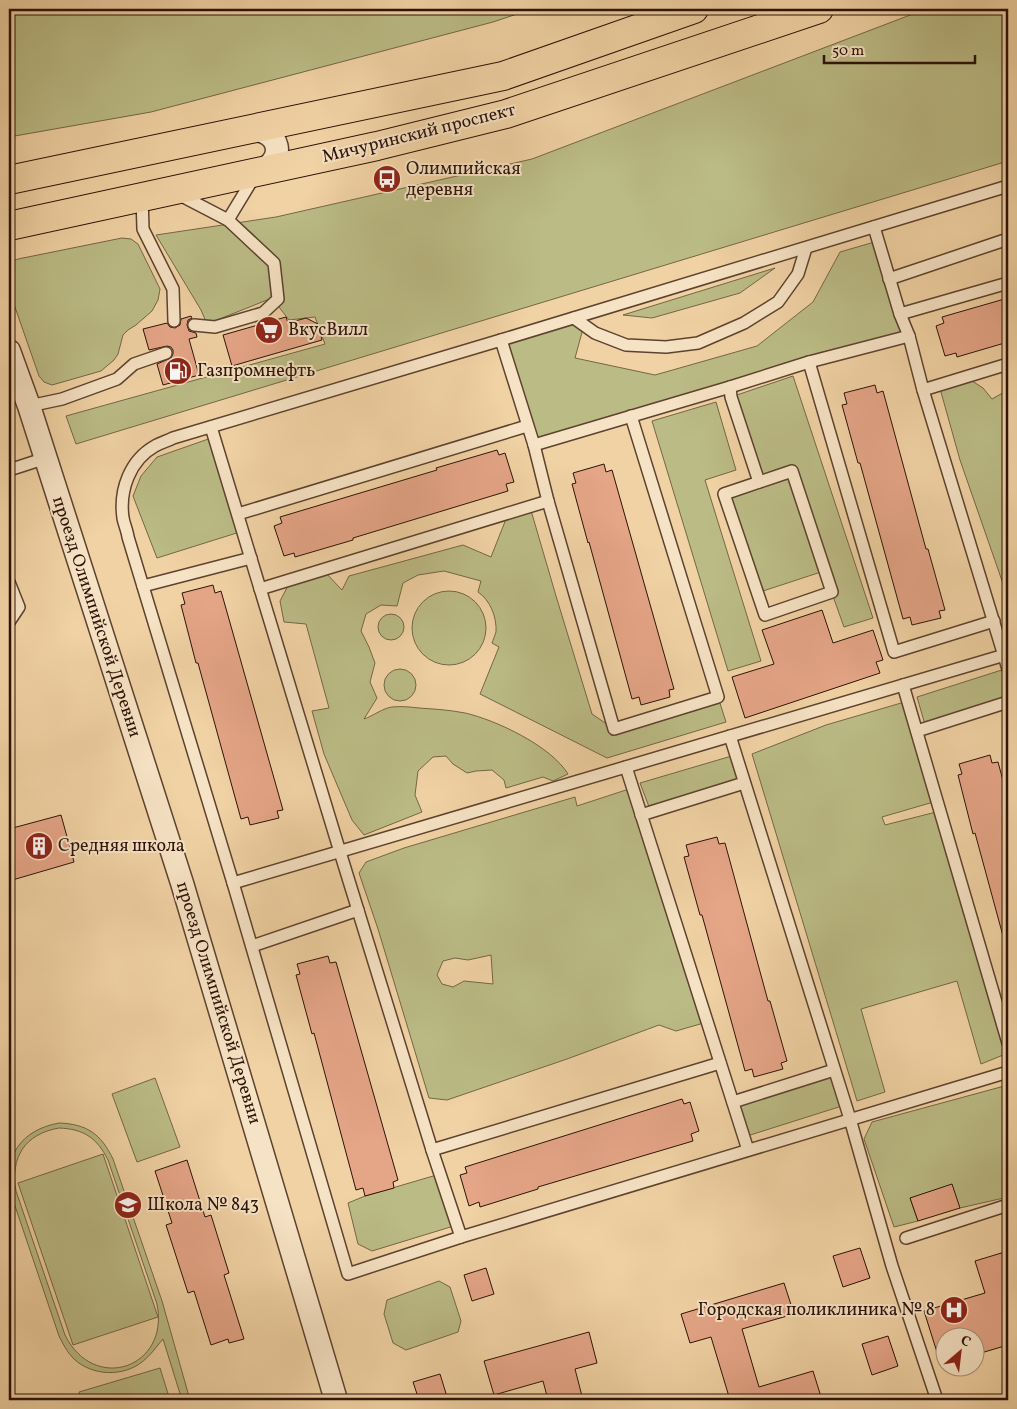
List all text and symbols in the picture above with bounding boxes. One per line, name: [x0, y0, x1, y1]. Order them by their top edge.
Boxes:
scale bar: [824, 32, 976, 64]
text: 50 m: [832, 41, 864, 62]
street label: Мичуринский проспект: [320, 98, 518, 170]
place label: Олимпийская деревня: [406, 157, 521, 203]
bus stop icon: Олимпийская деревня: [372, 164, 402, 194]
supermarket icon: ВкусВилл: [254, 315, 284, 345]
place label: ВкусВилл: [288, 318, 368, 343]
fuel station icon: Газпромнефть: [163, 356, 193, 386]
place label: Газпромнефть: [197, 359, 315, 384]
street label: проезд Олимпийской Деревни: [45, 493, 147, 741]
building icon: Средняя школа: [24, 831, 54, 861]
place label: Средняя школа: [58, 834, 185, 859]
street label: проезд Олимпийской Деревни: [169, 879, 267, 1127]
school or university icon: Школа № 843: [113, 1190, 143, 1220]
place label: Школа № 843: [147, 1193, 259, 1218]
hospital icon: Городская поликлиника № 8: [939, 1295, 969, 1325]
place label: Городская поликлиника № 8: [698, 1298, 935, 1323]
north arrow: [934, 1326, 984, 1376]
text: С: [957, 1331, 974, 1352]

